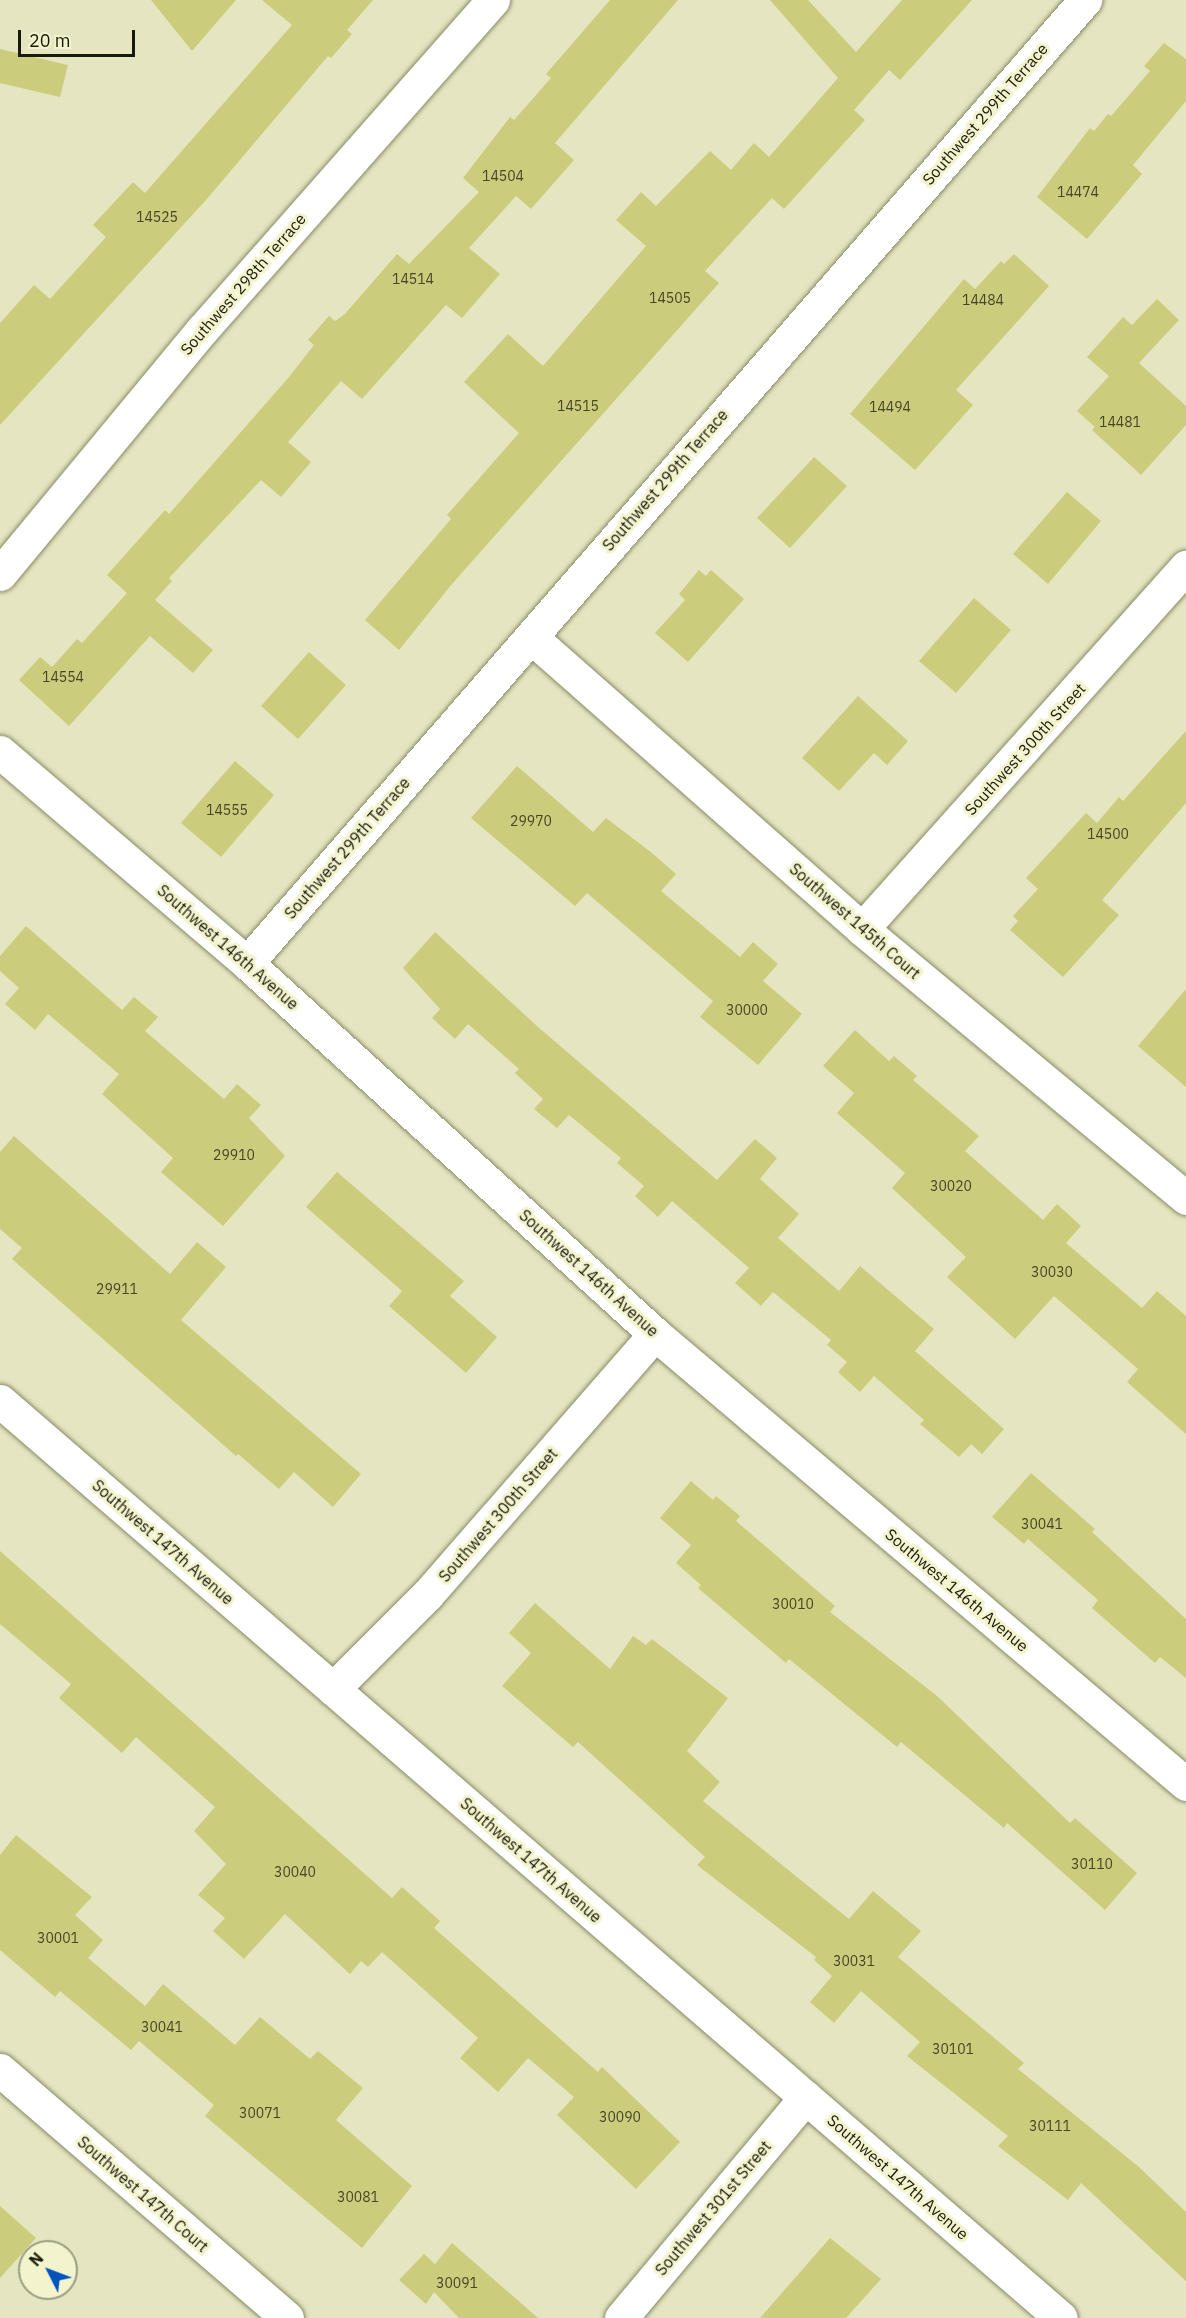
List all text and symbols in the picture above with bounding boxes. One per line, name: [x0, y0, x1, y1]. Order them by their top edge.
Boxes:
scale bar: [21, 18, 138, 56]
text: 20 m: [29, 29, 71, 52]
street label: Southwest 299th Terrace: [918, 39, 1052, 189]
house number: 14504: [482, 168, 524, 184]
house number: 14474: [1057, 184, 1099, 200]
house number: 14525: [136, 209, 178, 225]
street label: Southwest 298th Terrace: [176, 209, 310, 359]
house number: 14514: [392, 271, 434, 287]
house number: 14505: [649, 290, 691, 306]
house number: 14484: [962, 292, 1004, 308]
house number: 14515: [557, 398, 599, 414]
house number: 14494: [869, 399, 911, 415]
street label: Southwest 299th Terrace: [598, 405, 732, 555]
house number: 14481: [1099, 414, 1141, 430]
house number: 14554: [42, 669, 84, 685]
street label: Southwest 300th Street: [961, 679, 1089, 819]
street label: Southwest 299th Terrace: [280, 773, 414, 923]
house number: 14555: [206, 802, 248, 818]
house number: 29970: [510, 813, 552, 829]
house number: 14500: [1087, 826, 1129, 842]
street label: Southwest 145th Court: [786, 859, 924, 983]
street label: Southwest 146th Avenue: [154, 880, 302, 1014]
house number: 30000: [726, 1002, 768, 1018]
house number: 29910: [213, 1147, 255, 1163]
house number: 30020: [930, 1178, 972, 1194]
street label: Southwest 146th Avenue: [515, 1205, 663, 1341]
house number: 30030: [1031, 1264, 1073, 1280]
house number: 29911: [96, 1281, 138, 1297]
street label: Southwest 300th Street: [435, 1444, 561, 1586]
street label: Southwest 147th Avenue: [89, 1475, 237, 1609]
house number: 30041: [1021, 1516, 1063, 1532]
street label: Southwest 146th Avenue: [882, 1525, 1032, 1655]
house number: 30010: [772, 1596, 814, 1612]
street label: Southwest 147th Avenue: [457, 1793, 605, 1927]
house number: 30110: [1071, 1856, 1113, 1872]
house number: 30040: [274, 1864, 316, 1880]
house number: 30001: [37, 1930, 79, 1946]
house number: 30031: [833, 1953, 875, 1969]
house number: 30041: [141, 2019, 183, 2035]
house number: 30101: [932, 2041, 974, 2057]
house number: 30071: [239, 2105, 281, 2121]
house number: 30090: [599, 2109, 641, 2125]
street label: Southwest 147th Avenue: [824, 2110, 972, 2244]
house number: 30111: [1029, 2118, 1071, 2134]
street label: Southwest 147th Court: [74, 2132, 212, 2256]
street label: Southwest 301st Street: [651, 2137, 775, 2279]
house number: 30081: [337, 2189, 379, 2205]
north arrow: [18, 2240, 78, 2300]
text: N: [25, 2248, 47, 2270]
house number: 30091: [436, 2275, 478, 2291]

